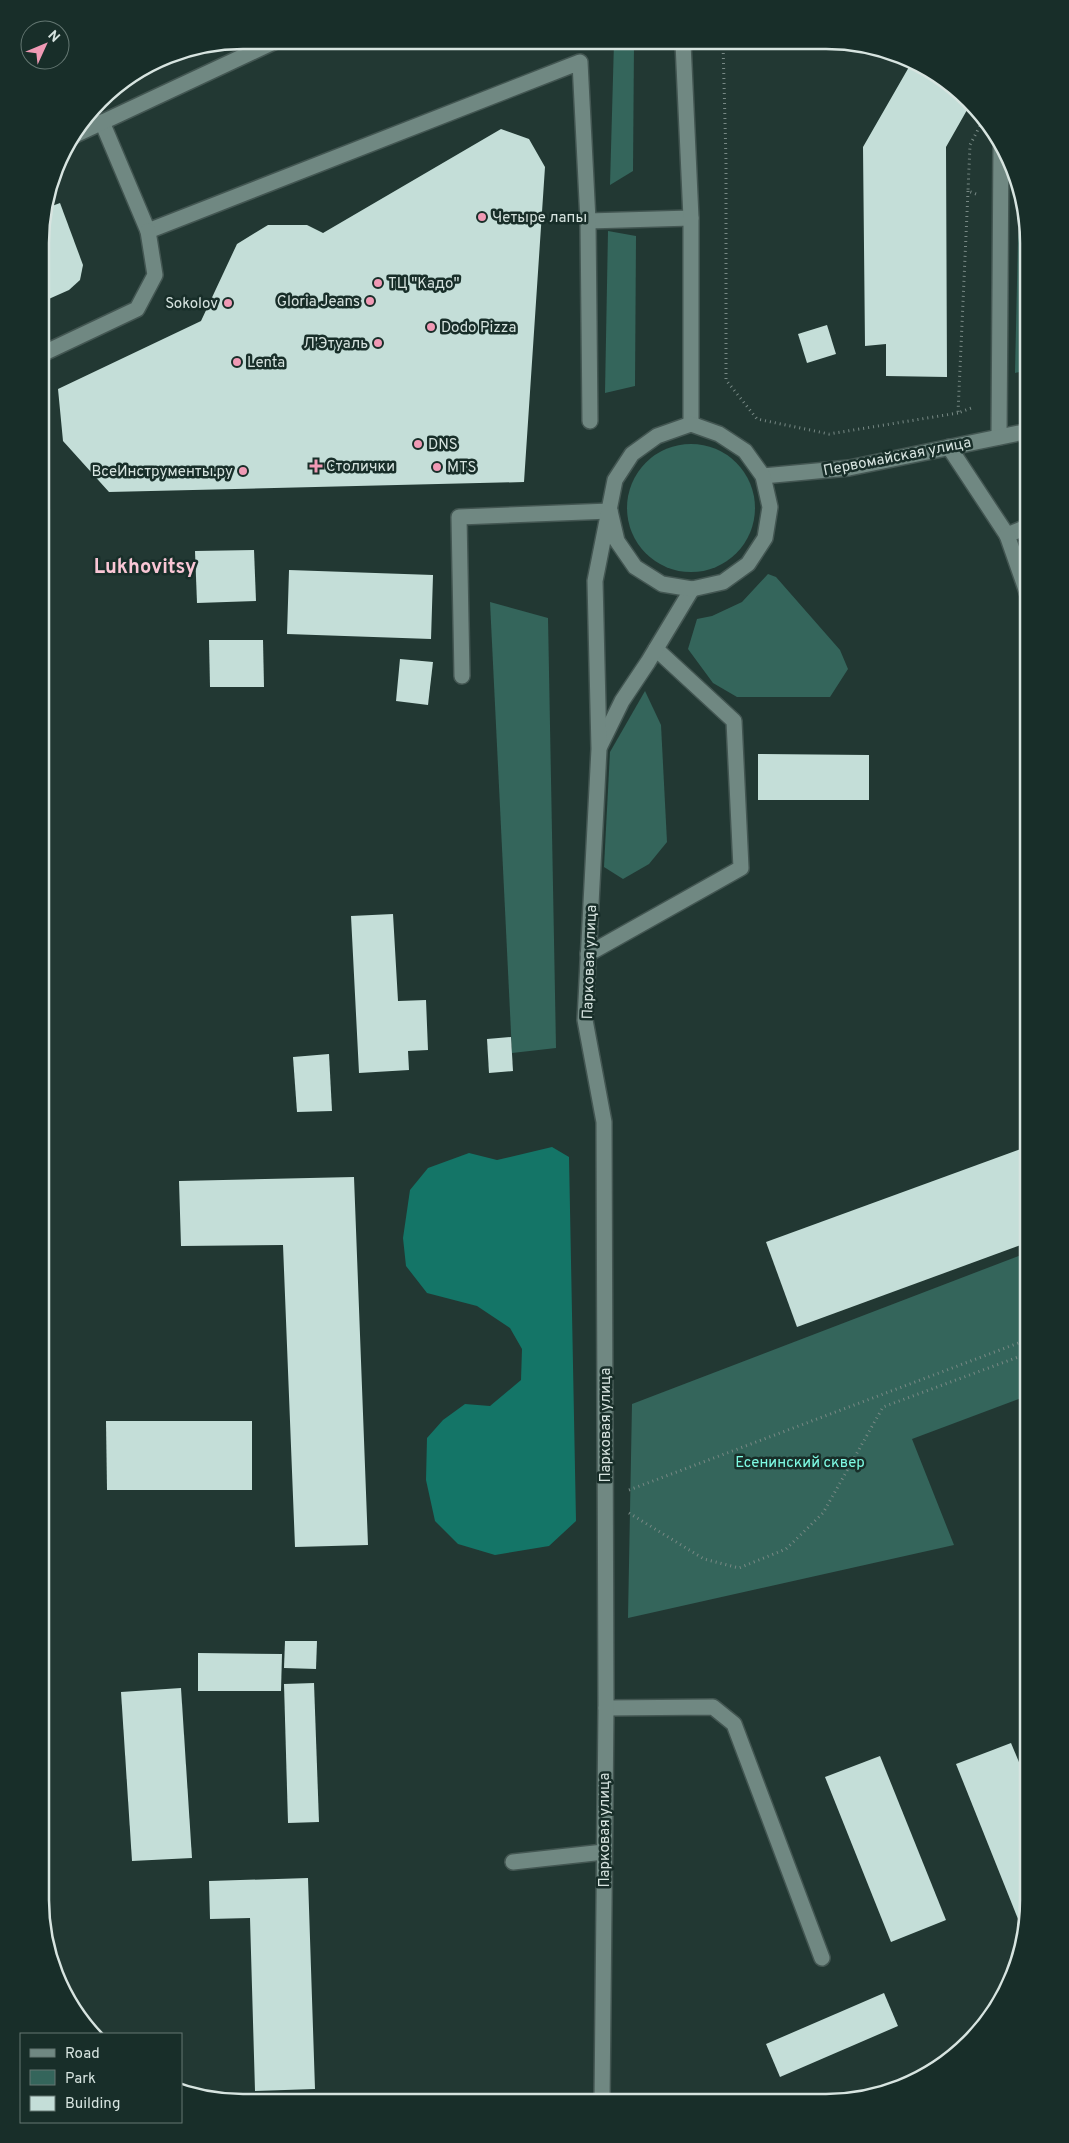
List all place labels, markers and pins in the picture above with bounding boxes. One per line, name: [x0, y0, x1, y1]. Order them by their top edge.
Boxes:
place label: Четыре лапы: [492, 209, 587, 228]
marker: Четыре лапы: [476, 211, 488, 223]
place label: ТЦ "Кадо": [388, 275, 459, 294]
marker: ТЦ "Кадо": [372, 277, 384, 289]
place label: Gloria Jeans: [277, 293, 360, 312]
place label: Sokolov: [165, 295, 218, 314]
marker: Gloria Jeans: [364, 295, 376, 307]
marker: Sokolov: [222, 297, 234, 309]
place label: Dodo Pizza: [441, 319, 516, 338]
marker: Dodo Pizza: [425, 321, 437, 333]
place label: Л'Этуаль: [303, 335, 368, 354]
marker: Л'Этуаль: [372, 337, 384, 349]
place label: Lenta: [247, 354, 285, 373]
marker: Lenta: [231, 356, 243, 368]
place label: DNS: [428, 436, 458, 455]
marker: DNS: [412, 438, 424, 450]
place label: Столички: [326, 458, 395, 477]
place label: MTS: [447, 459, 477, 478]
marker: Столички: [310, 460, 322, 472]
marker: MTS: [431, 461, 443, 473]
place label: ВсеИнструменты.ру: [91, 463, 233, 482]
marker: ВсеИнструменты.ру: [237, 465, 249, 477]

